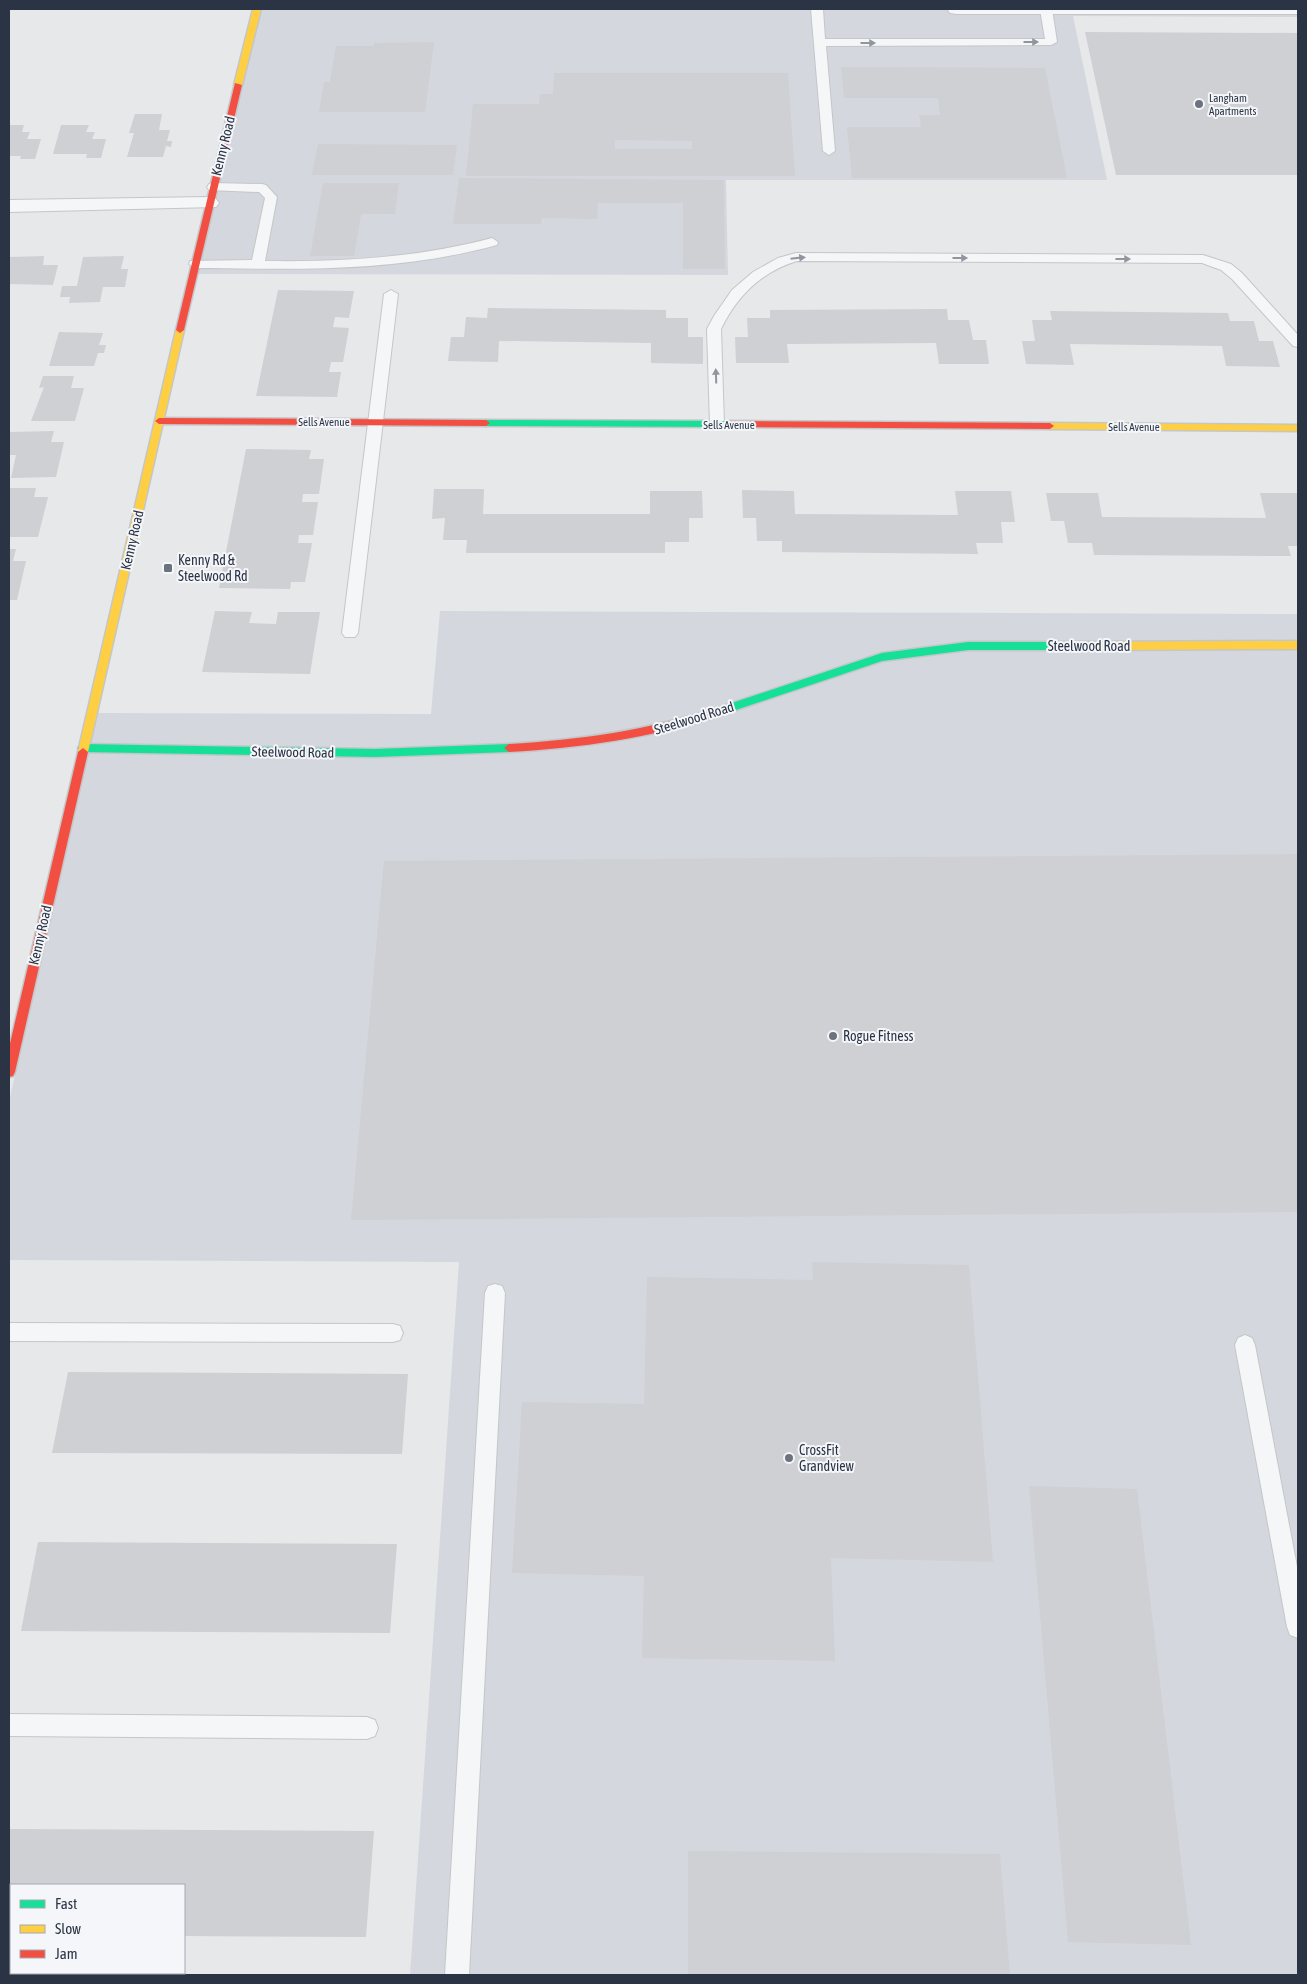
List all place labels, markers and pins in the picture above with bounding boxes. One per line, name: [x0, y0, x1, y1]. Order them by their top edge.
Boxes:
place label: Langham Apartments: [1209, 92, 1256, 117]
marker: Langham Apartments: [1193, 98, 1205, 110]
place label: Kenny Rd & Steelwood Rd: [178, 552, 248, 584]
marker: Kenny Rd & Steelwood Rd: [162, 562, 174, 574]
place label: Rogue Fitness: [843, 1028, 914, 1044]
marker: Rogue Fitness: [827, 1030, 839, 1042]
place label: CrossFit Grandview: [799, 1442, 854, 1474]
marker: CrossFit Grandview: [783, 1452, 795, 1464]

